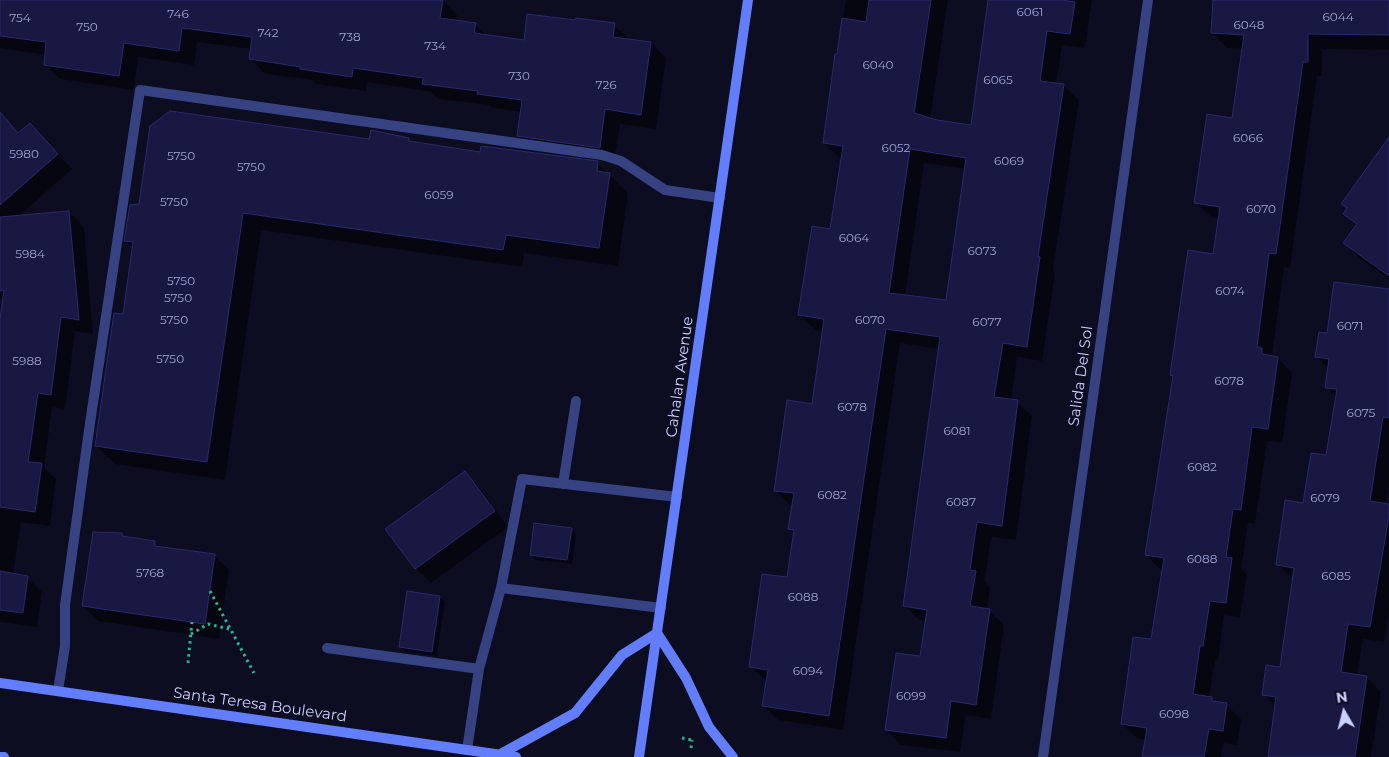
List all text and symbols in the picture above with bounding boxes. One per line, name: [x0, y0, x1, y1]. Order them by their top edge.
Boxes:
house number: 6061: [1017, 5, 1043, 19]
house number: 746: [167, 7, 189, 21]
house number: 6044: [1322, 10, 1354, 24]
house number: 754: [9, 11, 31, 25]
house number: 6048: [1234, 18, 1264, 32]
house number: 750: [76, 20, 98, 34]
house number: 742: [257, 26, 279, 40]
house number: 738: [339, 30, 361, 44]
house number: 734: [424, 39, 446, 53]
house number: 6040: [862, 58, 894, 72]
house number: 730: [508, 69, 530, 83]
house number: 6065: [983, 73, 1013, 87]
house number: 726: [595, 78, 617, 92]
house number: 6066: [1233, 131, 1263, 145]
house number: 6052: [882, 141, 910, 155]
house number: 5980: [9, 147, 39, 161]
house number: 5750: [167, 149, 195, 163]
house number: 6069: [994, 154, 1024, 168]
house number: 5750: [237, 160, 265, 174]
house number: 6059: [424, 188, 454, 202]
house number: 5750: [160, 195, 188, 209]
house number: 6070: [1246, 202, 1276, 216]
house number: 6064: [839, 231, 869, 245]
house number: 6073: [968, 244, 996, 258]
house number: 5984: [15, 247, 45, 261]
house number: 5750: [167, 274, 195, 288]
house number: 6074: [1215, 284, 1245, 298]
house number: 5750: [164, 291, 192, 305]
house number: 5750: [160, 313, 188, 327]
house number: 6070: [855, 313, 885, 327]
street label: Cahalan Avenue: [663, 315, 697, 439]
house number: 6077: [972, 315, 1002, 329]
house number: 6071: [1337, 319, 1363, 333]
street label: Salida Del Sol: [1065, 325, 1097, 427]
house number: 5750: [156, 352, 184, 366]
house number: 5988: [12, 354, 42, 368]
house number: 6078: [1214, 374, 1244, 388]
house number: 6078: [837, 400, 867, 414]
house number: 6075: [1347, 406, 1375, 420]
house number: 6081: [943, 424, 971, 438]
house number: 6082: [1187, 460, 1217, 474]
house number: 6082: [817, 488, 847, 502]
house number: 6079: [1310, 491, 1340, 505]
house number: 6087: [946, 495, 976, 509]
house number: 6088: [1187, 552, 1217, 566]
house number: 5768: [136, 566, 164, 580]
house number: 6085: [1321, 569, 1351, 583]
house number: 6088: [788, 590, 818, 604]
house number: 6094: [793, 664, 823, 678]
street label: Santa Teresa Boulevard: [172, 684, 348, 726]
north arrow: [1319, 687, 1369, 737]
text: N: [1335, 687, 1349, 707]
house number: 6099: [896, 689, 926, 703]
house number: 6098: [1159, 707, 1189, 721]

